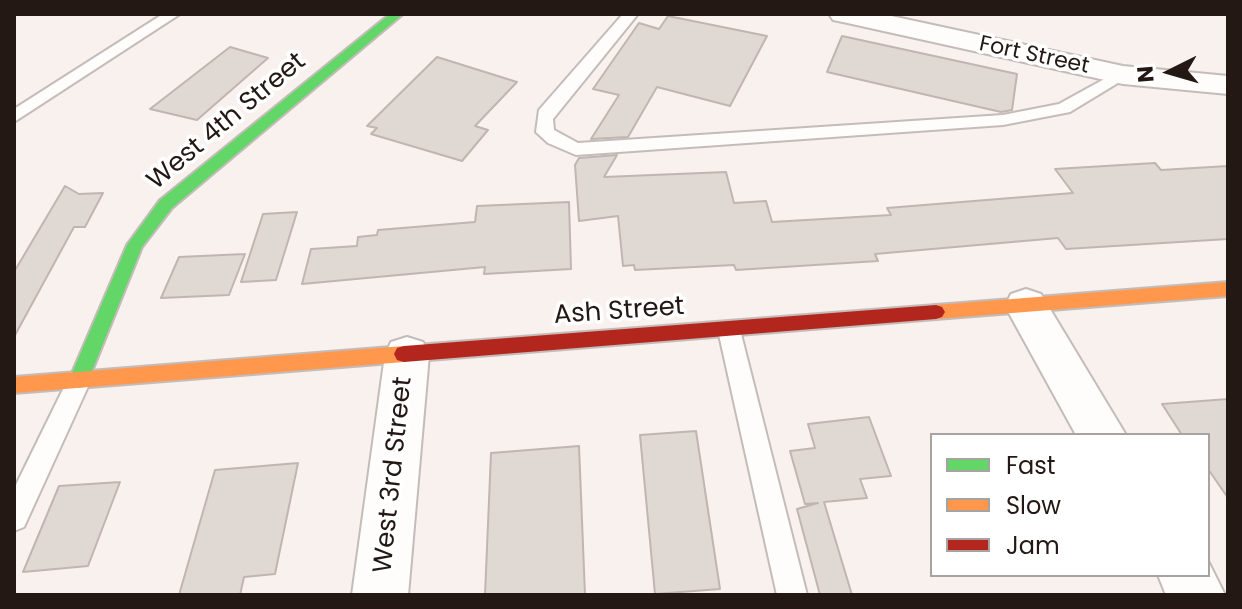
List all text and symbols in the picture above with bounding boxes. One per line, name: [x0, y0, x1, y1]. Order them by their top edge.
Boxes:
street label: Fort Street: [977, 31, 1091, 81]
north arrow: [1130, 32, 1210, 112]
street label: West 4th Street: [142, 47, 312, 197]
text: N: [1129, 65, 1162, 84]
street label: Ash Street: [553, 292, 685, 332]
street label: West 3rd Street: [368, 375, 420, 575]
legend: [930, 433, 1210, 577]
text: Fast: [1006, 449, 1056, 482]
text: Slow: [1006, 489, 1061, 522]
text: Jam: [1006, 529, 1060, 562]

